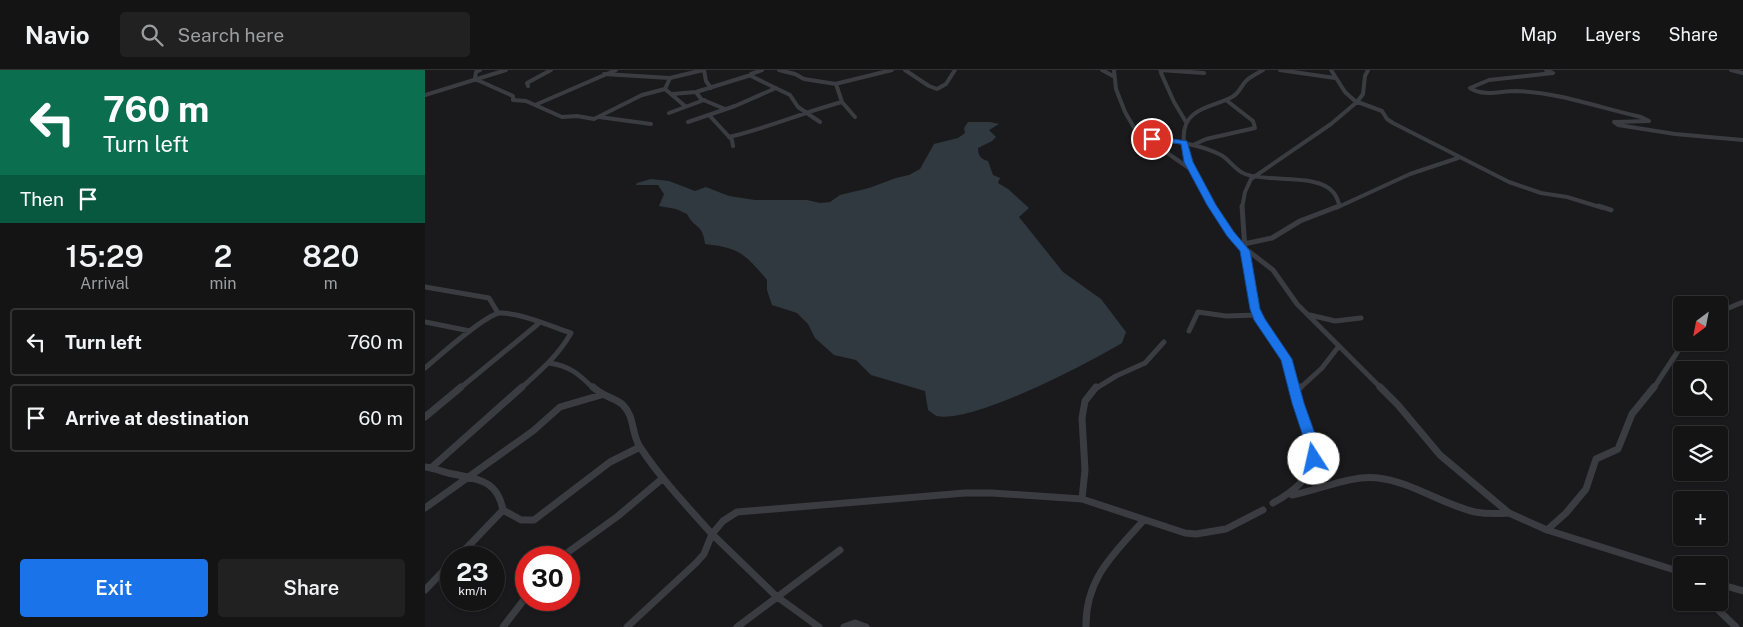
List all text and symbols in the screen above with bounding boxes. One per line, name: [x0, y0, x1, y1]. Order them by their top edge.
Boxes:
search box: [120, 12, 470, 57]
text: Navio: [25, 21, 90, 49]
icon: search: [138, 21, 166, 49]
text: Search here: [178, 24, 284, 46]
text: Map: [1521, 24, 1557, 45]
text: Layers: [1585, 24, 1641, 45]
text: Share: [1669, 24, 1718, 45]
text: 760 m: [103, 89, 209, 130]
icon: left: [20, 90, 85, 155]
pin: [1131, 118, 1173, 160]
icon: arrive: [1138, 125, 1166, 153]
text: Turn left: [103, 131, 189, 157]
icon: arrive: [74, 185, 102, 213]
text: Then: [20, 188, 64, 210]
text: 15:29: [66, 238, 144, 274]
text: 2: [214, 238, 232, 274]
text: 820: [302, 238, 359, 274]
text: Arrival: [80, 274, 129, 293]
text: min: [209, 274, 237, 293]
text: m: [324, 274, 338, 293]
north arrow: [1673, 296, 1727, 351]
map controls: [1673, 296, 1728, 611]
icon: left: [22, 328, 50, 356]
text: Turn left: [65, 331, 142, 353]
text: 760 m: [348, 331, 403, 353]
button: search: [1673, 361, 1728, 416]
icon: arrive: [22, 404, 50, 432]
text: Arrive at destination: [65, 407, 249, 429]
text: 60 m: [359, 407, 403, 429]
button: layers: [1673, 426, 1728, 481]
position arrow: [1287, 432, 1339, 484]
button: +: [1673, 491, 1728, 546]
speed limit sign: 30: [515, 546, 580, 611]
button: −: [1673, 556, 1728, 611]
text: 23: [456, 557, 489, 587]
button: Exit: [20, 559, 208, 617]
button: Share: [218, 559, 405, 617]
text: km/h: [458, 584, 487, 598]

